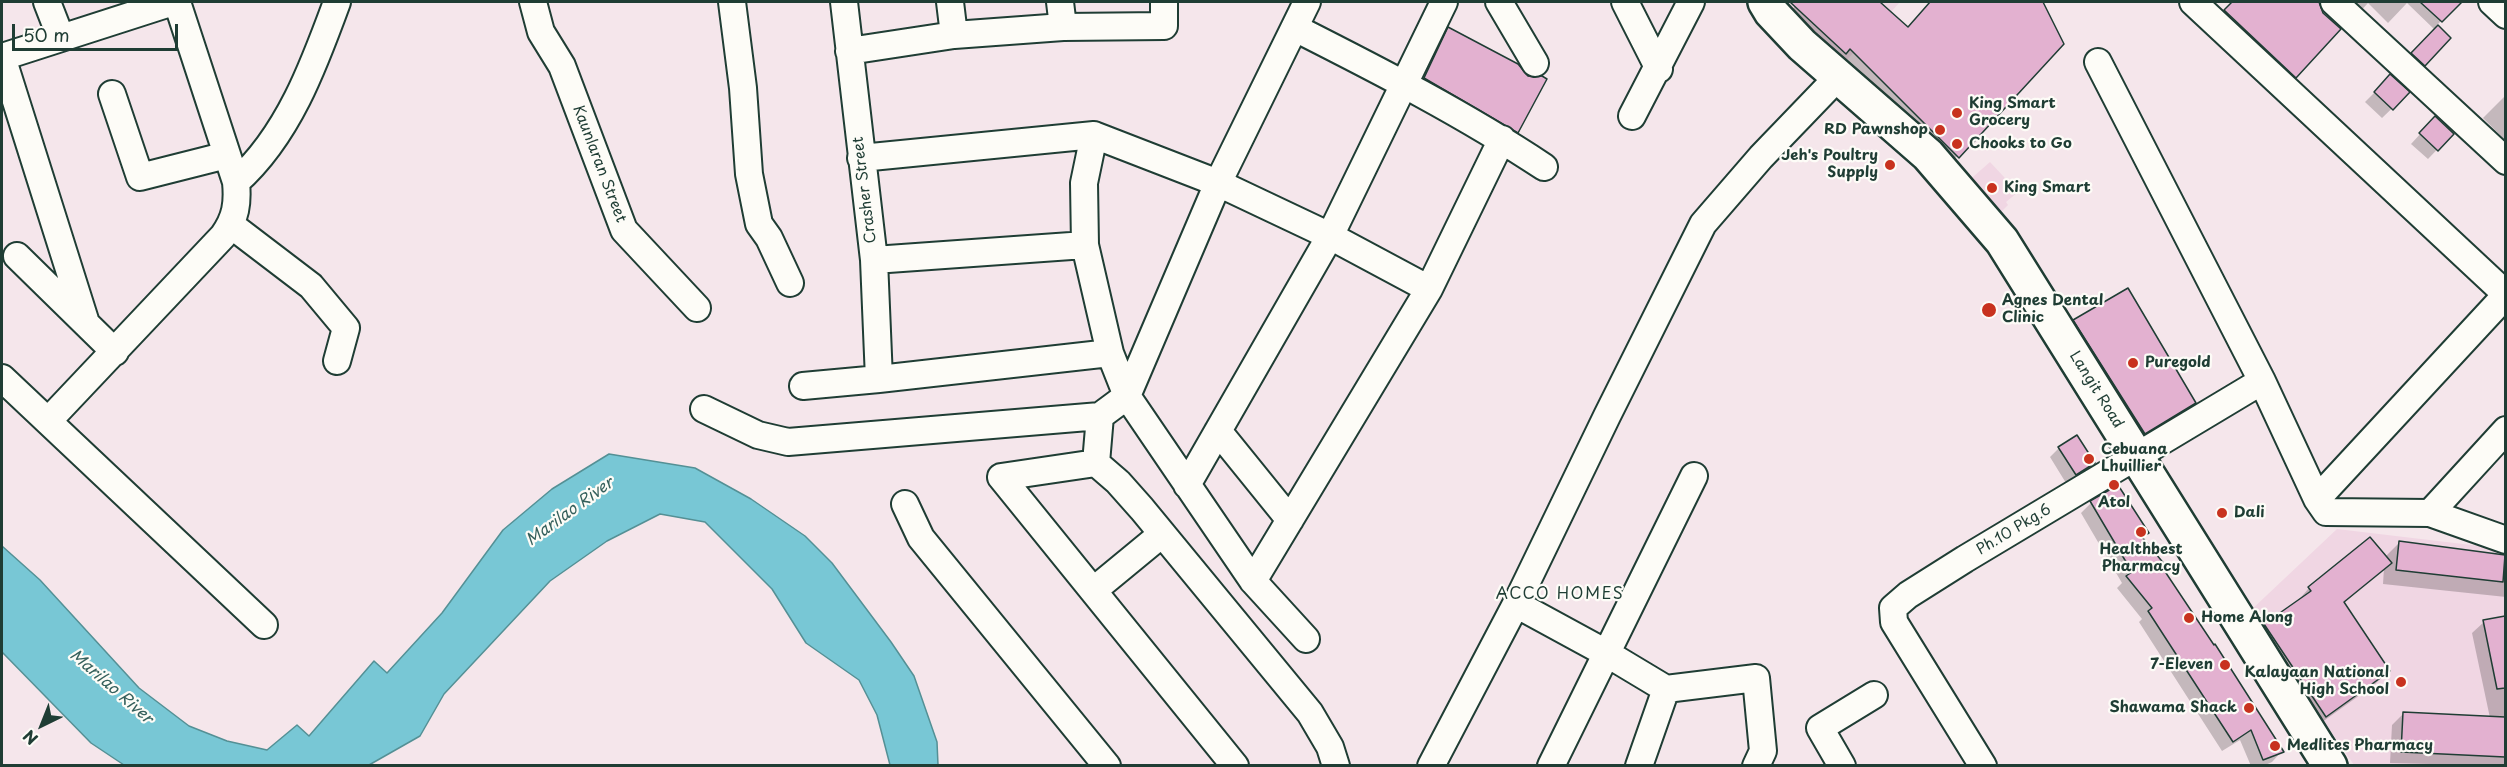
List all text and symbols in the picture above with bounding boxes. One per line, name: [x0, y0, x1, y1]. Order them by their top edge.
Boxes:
scale bar: [15, 12, 182, 50]
text: 50 m: [23, 21, 70, 48]
place label: King Smart Grocery: [1969, 95, 2056, 130]
street label: Kaunlaran Street: [568, 103, 630, 225]
marker: King Smart Grocery: [1950, 106, 1964, 120]
place label: RD Pawnshop: [1824, 121, 1928, 139]
marker: RD Pawnshop: [1933, 123, 1947, 137]
place label: Chooks to Go: [1969, 135, 2072, 153]
street label: Crasher Street: [850, 136, 880, 244]
marker: Chooks to Go: [1950, 137, 1964, 151]
place label: Jeh's Poultry Supply: [1781, 147, 1878, 182]
marker: Jeh's Poultry Supply: [1883, 158, 1897, 172]
place label: King Smart: [2004, 179, 2091, 197]
marker: King Smart: [1985, 181, 1999, 195]
place label: Agnes Dental Clinic: [2002, 292, 2103, 327]
marker: Agnes Dental Clinic: [1980, 301, 1998, 319]
street label: Langit Road: [2065, 348, 2127, 432]
place label: Puregold: [2145, 354, 2211, 372]
marker: Puregold: [2126, 356, 2140, 370]
place label: Cebuana Lhuillier: [2101, 441, 2168, 476]
marker: Cebuana Lhuillier: [2082, 452, 2096, 466]
water label: Marilao River: [523, 474, 617, 550]
marker: Atol: [2107, 478, 2121, 492]
place label: Atol: [2098, 494, 2130, 512]
street label: Ph.10 Pkg.6: [1973, 501, 2055, 559]
place label: Dali: [2234, 504, 2265, 522]
marker: Dali: [2215, 506, 2229, 520]
marker: Healthbest Pharmacy: [2134, 525, 2148, 539]
place label: Healthbest Pharmacy: [2100, 541, 2182, 576]
district label: ACCO HOMES: [1496, 585, 1624, 605]
place label: Home Along: [2201, 609, 2293, 627]
marker: Home Along: [2182, 611, 2196, 625]
water label: Marilao River: [66, 646, 156, 728]
place label: 7-Eleven: [2150, 656, 2213, 674]
marker: 7-Eleven: [2218, 658, 2232, 672]
place label: Kalayaan National High School: [2244, 664, 2389, 699]
marker: Kalayaan National High School: [2394, 675, 2408, 689]
north arrow: [12, 695, 72, 755]
place label: Shawama Shack: [2110, 699, 2237, 717]
marker: Shawama Shack: [2242, 701, 2256, 715]
text: N: [17, 725, 43, 751]
place label: Medlites Pharmacy: [2287, 737, 2433, 755]
marker: Medlites Pharmacy: [2268, 739, 2282, 753]

